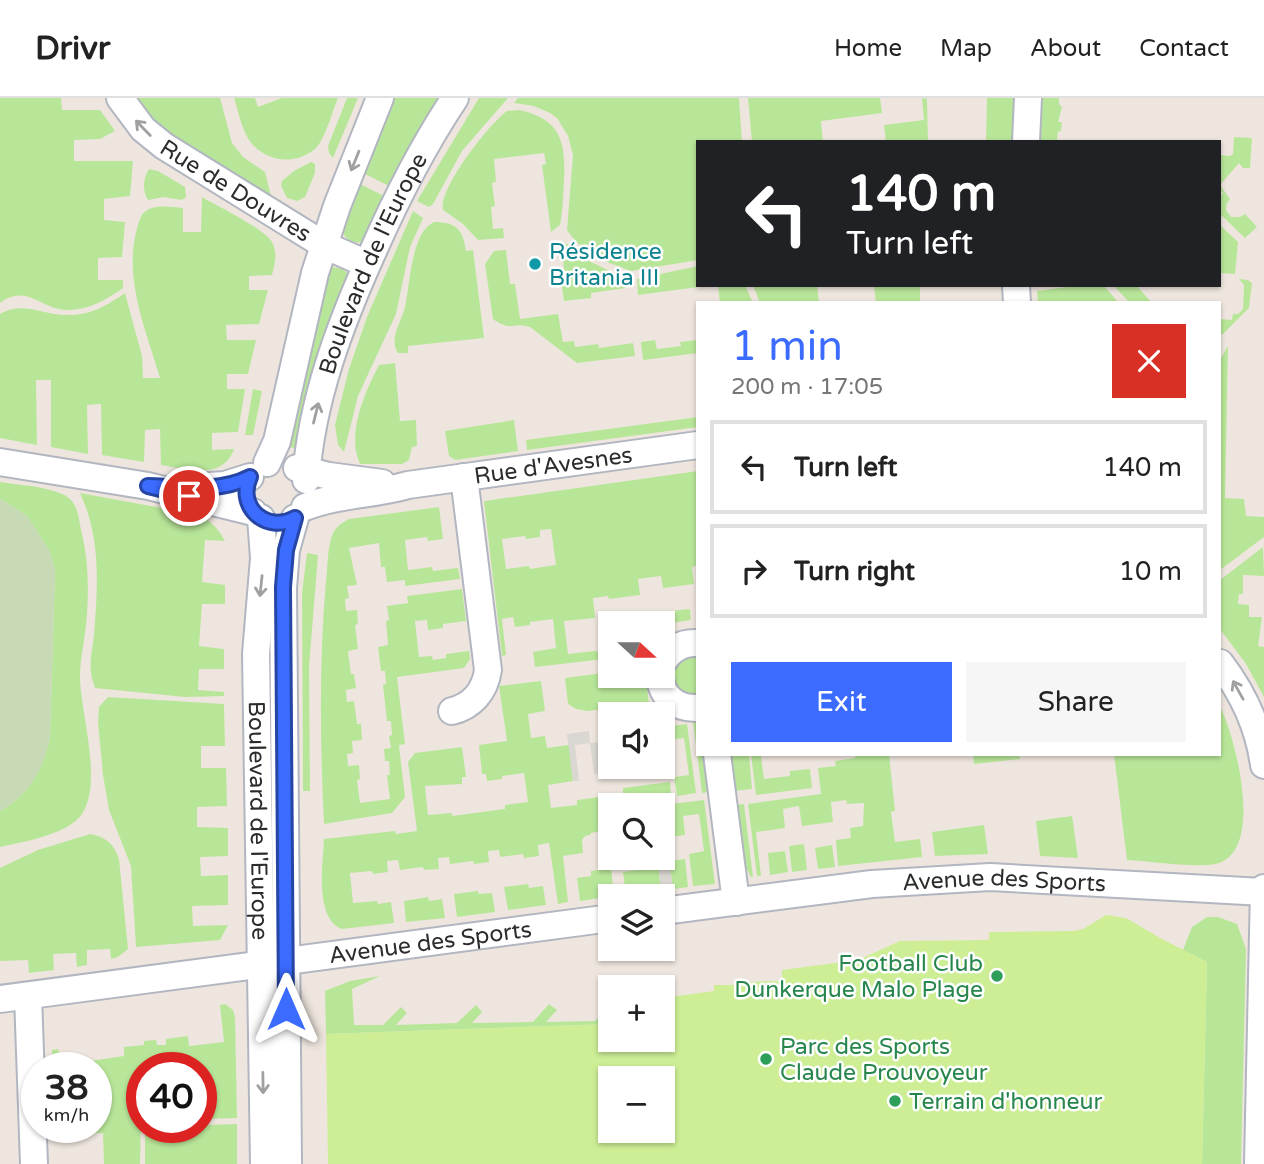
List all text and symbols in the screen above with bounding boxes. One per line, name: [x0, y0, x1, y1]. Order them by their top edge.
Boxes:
text: Drivr: [35, 29, 110, 68]
text: Home: [834, 34, 902, 63]
text: Map: [940, 34, 992, 63]
text: About: [1030, 34, 1101, 63]
text: Contact: [1139, 34, 1229, 63]
one-way arrow: [135, 120, 152, 137]
street label: Rue de Douvres: [154, 134, 316, 249]
street label: Boulevard de l'Europe: [313, 148, 434, 378]
one-way arrow: [347, 150, 360, 172]
text: 140 m: [846, 165, 996, 224]
icon: left: [731, 168, 822, 259]
text: Turn left: [846, 225, 973, 263]
place label: Résidence Britania III: [549, 238, 662, 292]
marker: Résidence Britania III: [527, 256, 543, 272]
text: 1 min: [731, 321, 843, 372]
button: close: [1112, 324, 1186, 398]
text: 200 m · 17:05: [731, 373, 883, 401]
one-way arrow: [310, 402, 323, 425]
street label: Rue d'Avesnes: [472, 441, 634, 491]
icon: left: [735, 448, 773, 486]
text: Turn left: [794, 452, 897, 483]
text: 140 m: [1102, 452, 1182, 483]
pin: [159, 466, 219, 526]
icon: arrive: [170, 477, 208, 515]
icon: right: [735, 552, 773, 590]
text: Turn right: [794, 556, 915, 587]
text: 10 m: [1119, 556, 1182, 587]
one-way arrow: [255, 575, 268, 597]
north arrow: [598, 611, 676, 688]
map controls: [598, 611, 675, 1143]
button: Exit: [731, 662, 952, 742]
button: Share: [966, 662, 1186, 742]
one-way arrow: [1231, 680, 1245, 700]
street label: Boulevard de l'Europe: [242, 701, 273, 940]
button: sound: [598, 702, 675, 779]
button: search: [598, 793, 675, 870]
street label: Avenue des Sports: [901, 864, 1107, 898]
button: layers: [598, 884, 675, 961]
street label: Avenue des Sports: [327, 916, 533, 970]
place label: Football Club Dunkerque Malo Plage: [734, 950, 983, 1004]
marker: Football Club Dunkerque Malo Plage: [989, 968, 1005, 984]
position arrow: [249, 972, 323, 1046]
button: +: [598, 975, 675, 1052]
place label: Parc des Sports Claude Prouvoyeur: [780, 1033, 988, 1087]
marker: Parc des Sports Claude Prouvoyeur: [758, 1051, 774, 1067]
speed limit sign: 40: [126, 1052, 217, 1143]
button: −: [598, 1066, 675, 1143]
text: 38: [45, 1067, 88, 1109]
one-way arrow: [256, 1071, 269, 1094]
place label: Terrain d'honneur: [909, 1088, 1102, 1116]
marker: Terrain d'honneur: [887, 1093, 903, 1109]
text: km/h: [44, 1104, 89, 1126]

